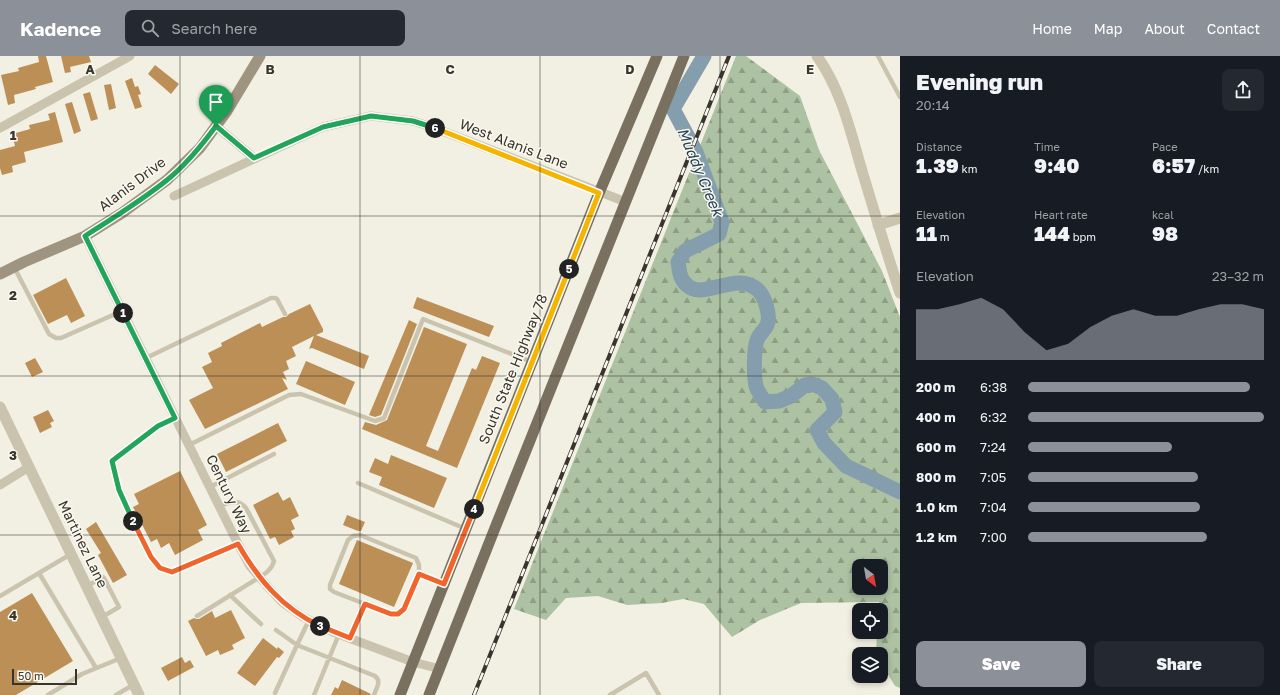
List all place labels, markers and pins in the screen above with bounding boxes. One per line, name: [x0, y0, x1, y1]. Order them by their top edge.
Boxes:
pin: [199, 85, 233, 126]
pin: 6: [425, 118, 445, 138]
pin: 5: [559, 259, 579, 279]
pin: 1: [113, 303, 133, 323]
pin: 4: [464, 499, 484, 519]
pin: 2: [123, 511, 143, 531]
pin: 3: [310, 616, 330, 636]

